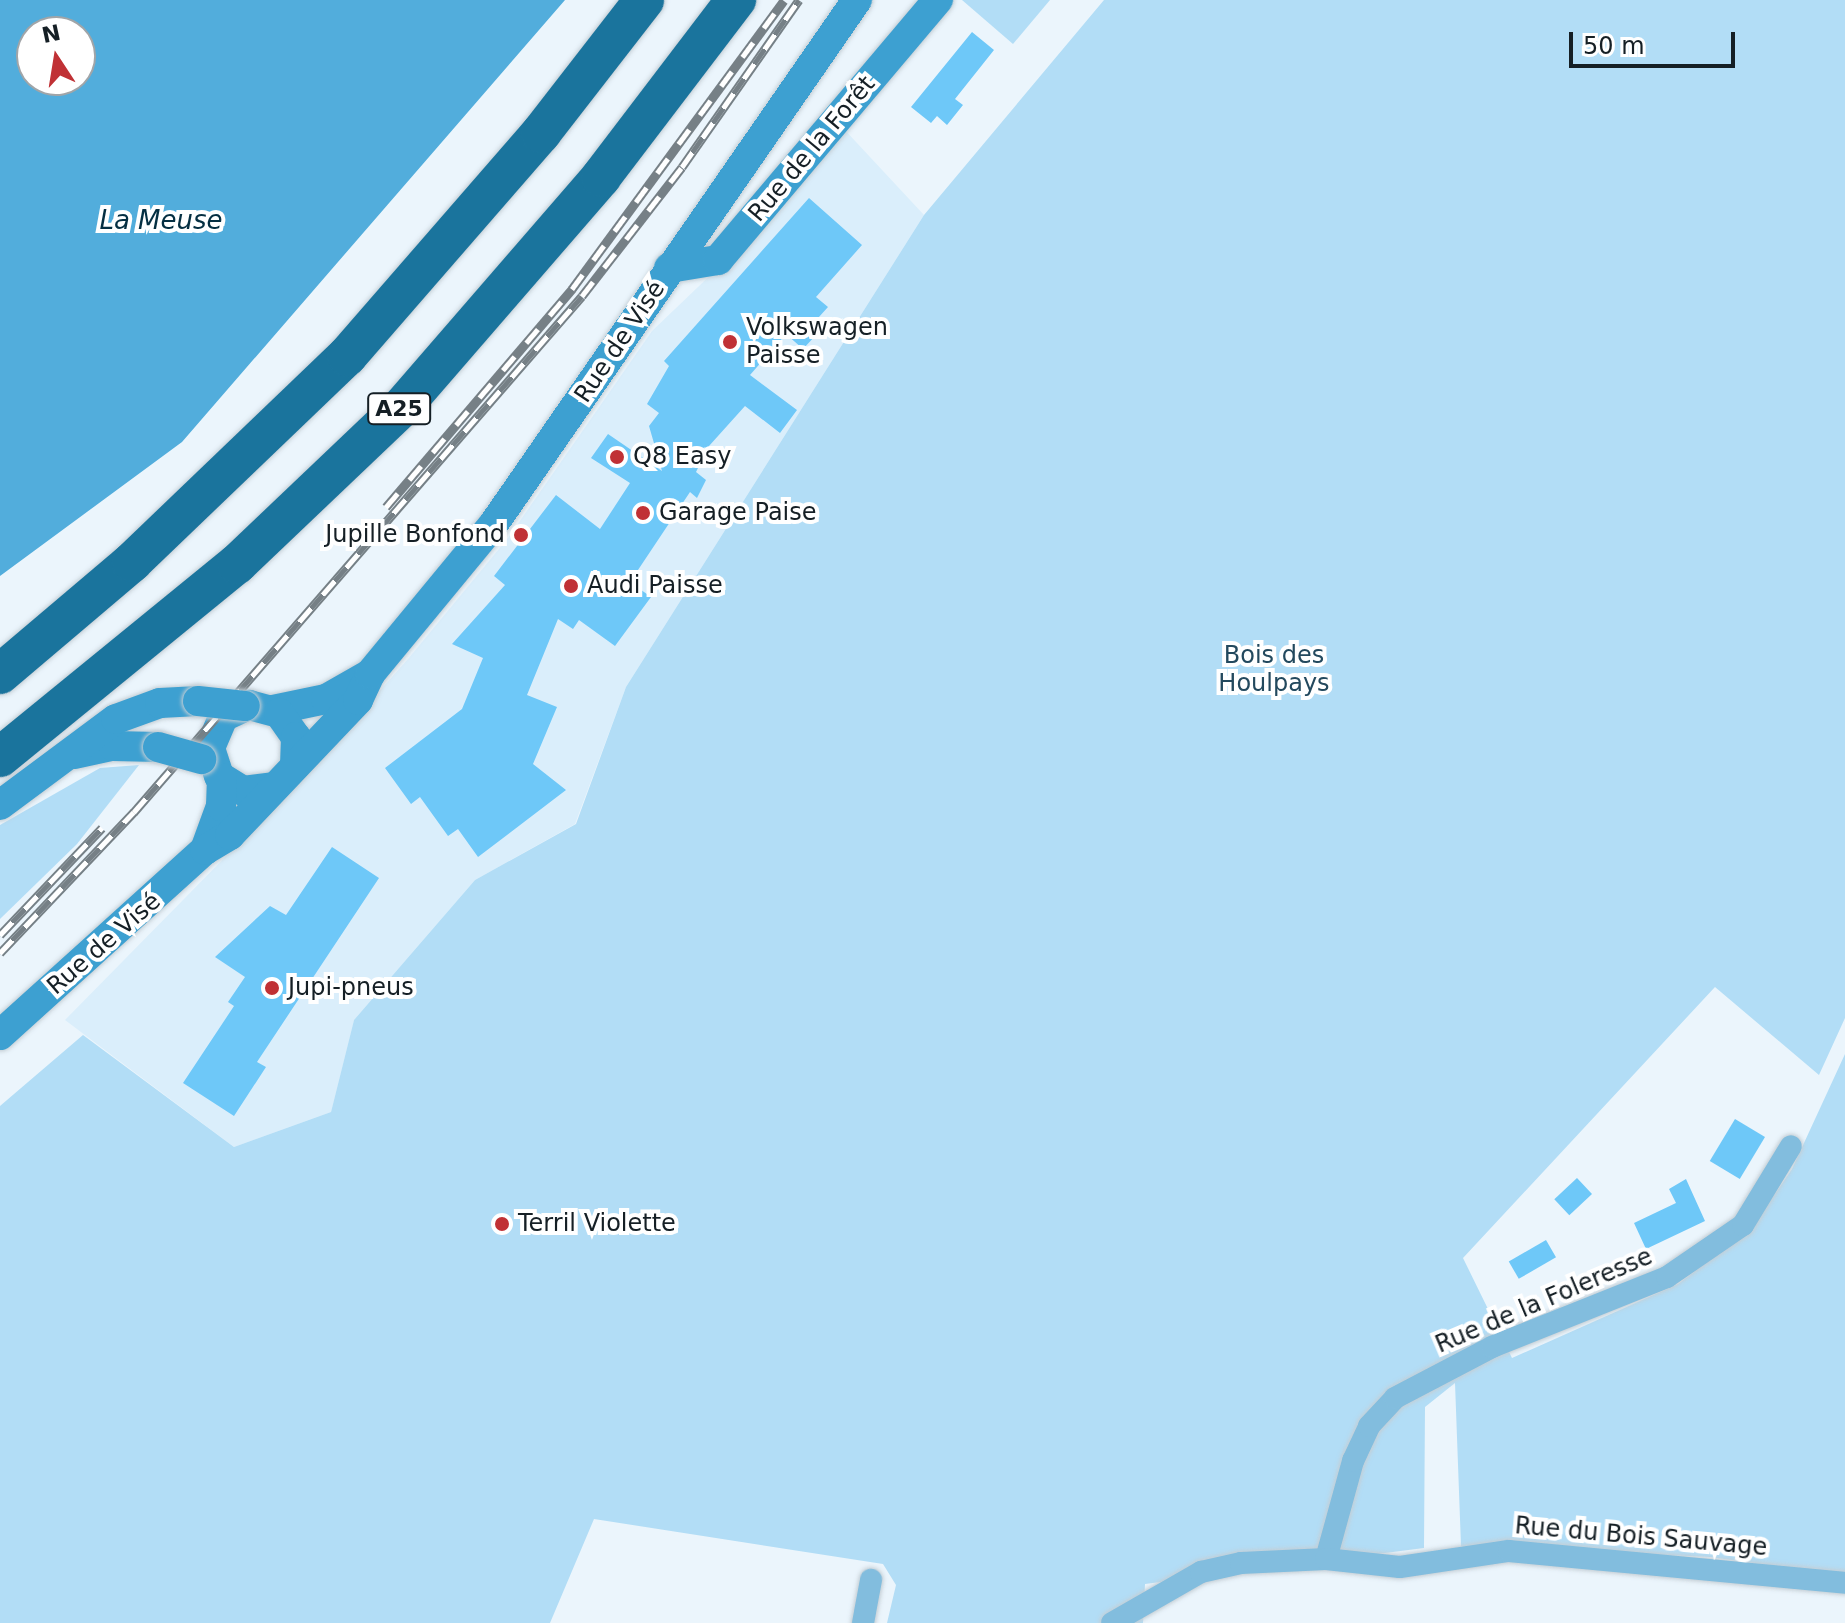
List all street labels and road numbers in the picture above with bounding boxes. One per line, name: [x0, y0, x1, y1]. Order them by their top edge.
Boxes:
street label: Rue de la Forêt: [743, 70, 881, 228]
street label: Rue de Visé: [569, 276, 671, 408]
road number: A25: [367, 391, 431, 427]
street label: Rue de Visé: [41, 887, 167, 1001]
street label: Rue de la Foleresse: [1431, 1242, 1657, 1360]
street label: Rue du Bois Sauvage: [1514, 1512, 1768, 1562]

